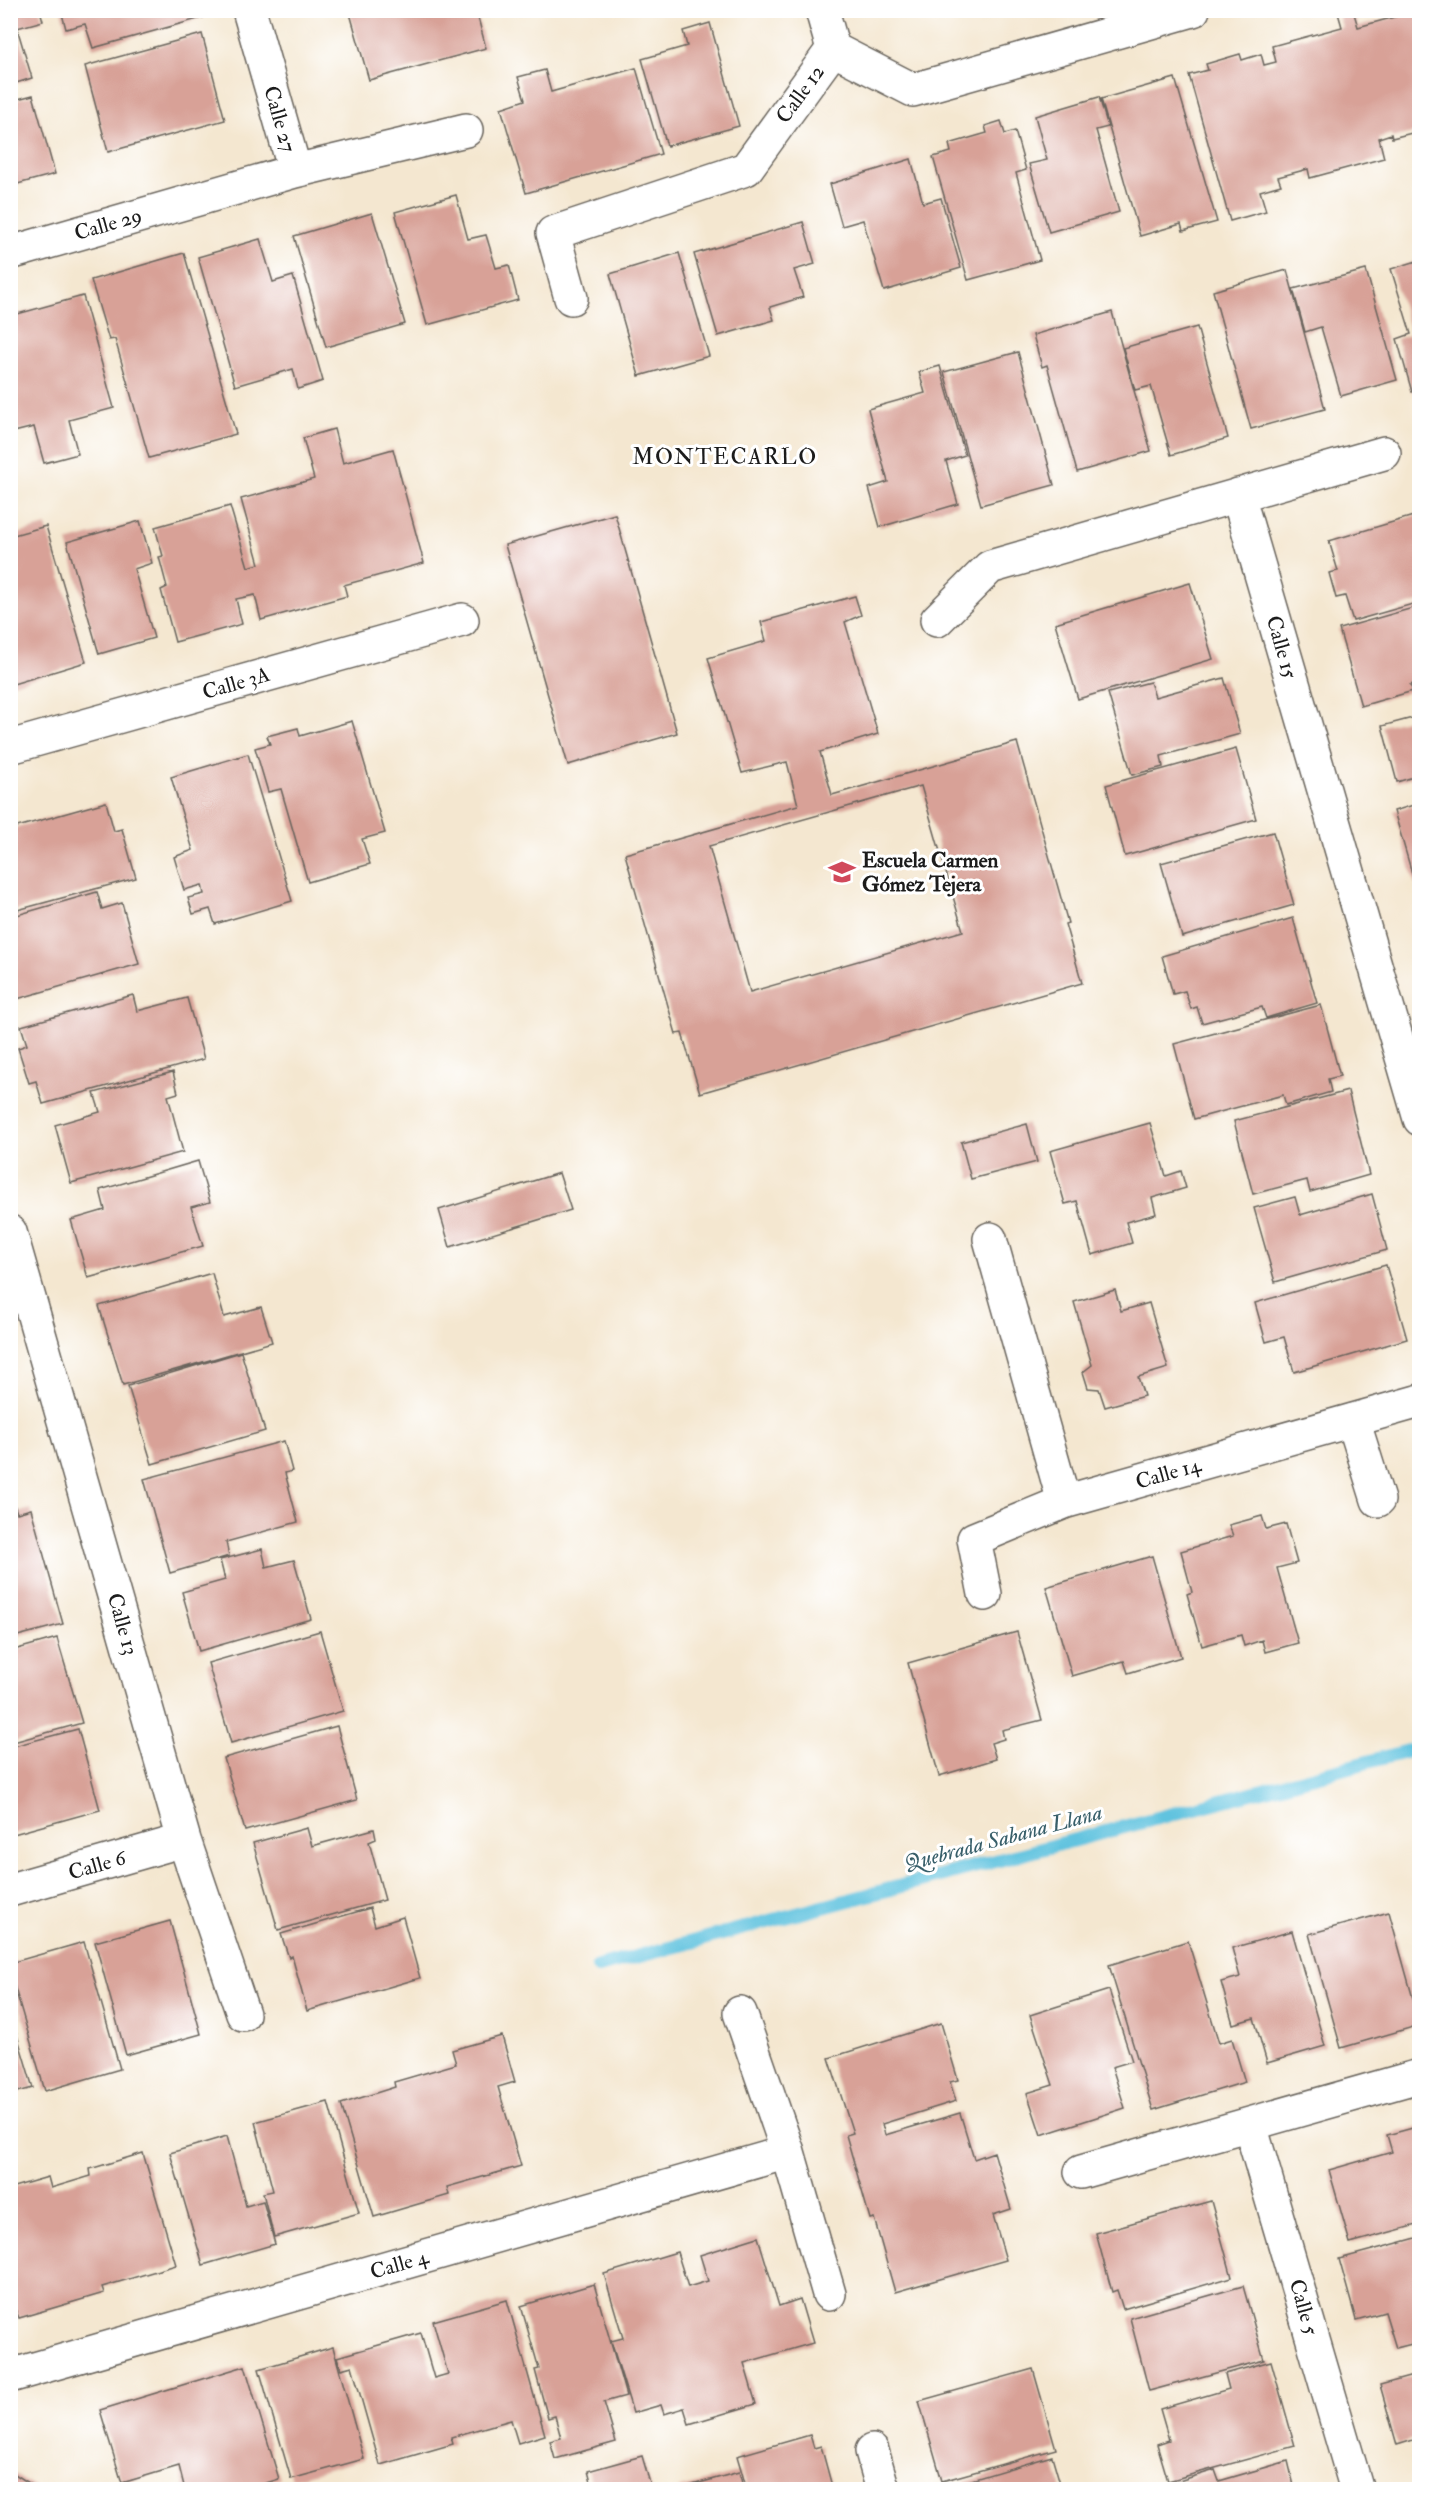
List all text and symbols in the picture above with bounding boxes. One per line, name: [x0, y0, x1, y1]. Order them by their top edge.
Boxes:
street label: Calle 12: [770, 60, 831, 129]
street label: Calle 27: [257, 83, 302, 156]
street label: Calle 29: [71, 202, 145, 247]
district label: MONTECARLO: [632, 443, 818, 471]
street label: Calle 15: [1260, 612, 1304, 683]
street label: Calle 3A: [199, 661, 273, 706]
place label: Escuela Carmen Gómez Tejera: [862, 847, 999, 898]
school or university icon: Escuela Carmen Gómez Tejera: [827, 857, 857, 887]
street label: Calle 14: [1132, 1451, 1205, 1496]
street label: Calle 13: [101, 1590, 144, 1658]
water label: Quebrada Sabana Llana: [901, 1798, 1105, 1878]
street label: Calle 6: [65, 1844, 130, 1887]
street label: Calle 4: [367, 2243, 433, 2286]
street label: Calle 5: [1283, 2276, 1325, 2339]

